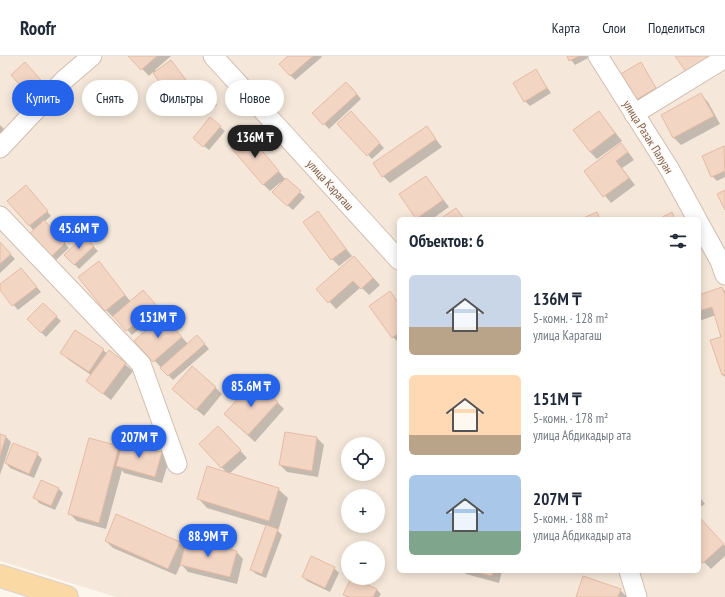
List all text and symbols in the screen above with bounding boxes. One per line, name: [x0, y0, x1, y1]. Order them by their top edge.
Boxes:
text: Roofr: [20, 16, 56, 40]
text: Карта: [552, 19, 580, 37]
text: Слои: [602, 19, 626, 37]
text: Поделиться: [648, 19, 705, 37]
chip: Купить: [12, 80, 74, 116]
chip: Снять: [82, 80, 138, 116]
chip: Фильтры: [146, 80, 217, 116]
chip: Новое: [225, 80, 284, 116]
street label: улица Разак Палуан: [620, 97, 677, 176]
pin: 136M ₸: [222, 125, 288, 159]
text: 136M ₸: [236, 129, 274, 146]
street label: улица Карагаш: [304, 156, 357, 213]
pin: 45.6M ₸: [42, 216, 116, 250]
text: 45.6M ₸: [59, 220, 99, 237]
text: Объектов: 6: [409, 230, 484, 252]
icon: filters: [667, 230, 689, 252]
text: 136M ₸: [533, 288, 581, 310]
icon: home: [441, 291, 489, 339]
pin: 151M ₸: [125, 305, 191, 339]
text: 151M ₸: [139, 309, 177, 326]
text: 5-комн. · 128 m²: [533, 310, 608, 327]
text: улица Карагаш: [533, 327, 602, 344]
pin: 85.6M ₸: [214, 374, 288, 408]
text: 85.6M ₸: [231, 378, 271, 395]
text: 151M ₸: [533, 388, 581, 410]
icon: home: [441, 391, 489, 439]
text: 5-комн. · 178 m²: [533, 410, 608, 427]
pin: 207M ₸: [106, 425, 172, 459]
text: улица Абдикадыр ата: [533, 427, 631, 444]
text: 207M ₸: [120, 429, 158, 446]
map controls: [341, 437, 385, 585]
button: locate: [341, 437, 385, 481]
text: 207M ₸: [533, 488, 581, 510]
button: +: [341, 489, 385, 533]
icon: home: [441, 491, 489, 539]
text: 5-комн. · 188 m²: [533, 510, 608, 527]
pin: 88.9M ₸: [171, 524, 245, 558]
text: улица Абдикадыр ата: [533, 527, 631, 544]
text: 88.9M ₸: [188, 528, 228, 545]
button: −: [341, 541, 385, 585]

